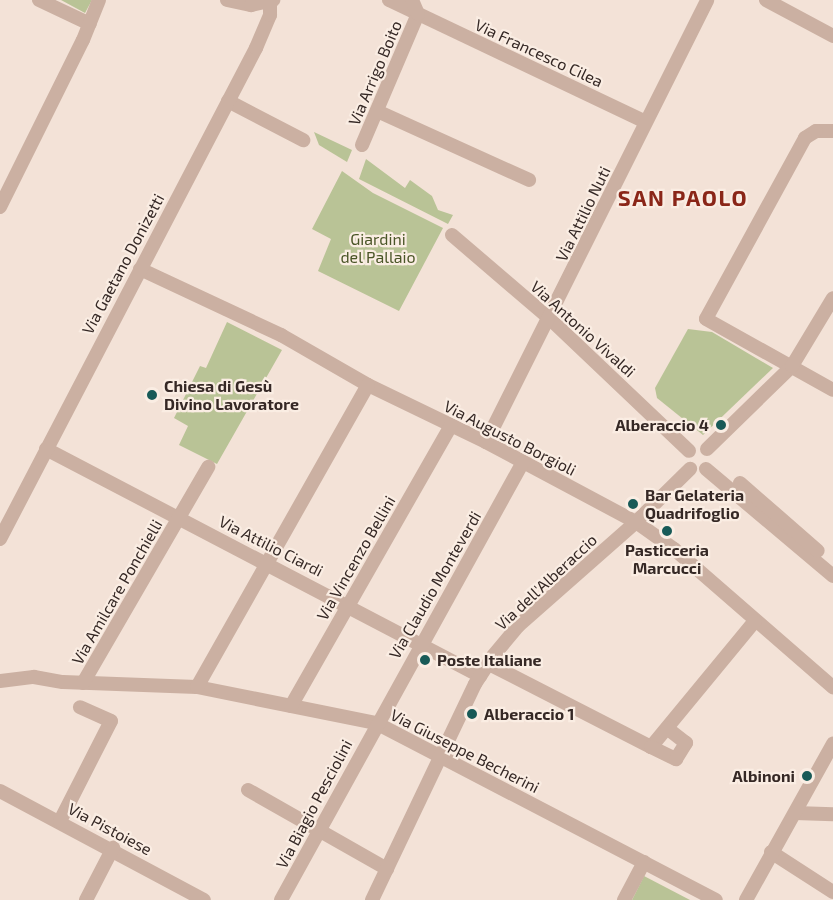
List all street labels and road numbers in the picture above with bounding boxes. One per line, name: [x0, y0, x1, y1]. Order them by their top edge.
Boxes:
street label: Via Francesco Cilea: [472, 15, 606, 91]
street label: Via Arrigo Boito: [344, 17, 406, 129]
street label: Via Attilio Nuti: [552, 163, 614, 265]
street label: Via Gaetano Donizetti: [78, 191, 168, 337]
street label: Via Antonio Vivaldi: [526, 277, 640, 381]
street label: Via Augusto Borgioli: [441, 396, 579, 480]
street label: Via Vincenzo Bellini: [313, 492, 399, 624]
street label: Via Claudio Monteverdi: [385, 508, 485, 662]
street label: Via Attilio Ciardi: [216, 511, 326, 581]
street label: Via Amilcare Ponchielli: [68, 516, 166, 668]
street label: Via dell'Alberaccio: [491, 530, 601, 634]
street label: Via Giuseppe Becherini: [387, 705, 543, 797]
street label: Via Biagio Pesciolini: [272, 736, 356, 872]
street label: Via Pistoiese: [65, 799, 155, 859]

